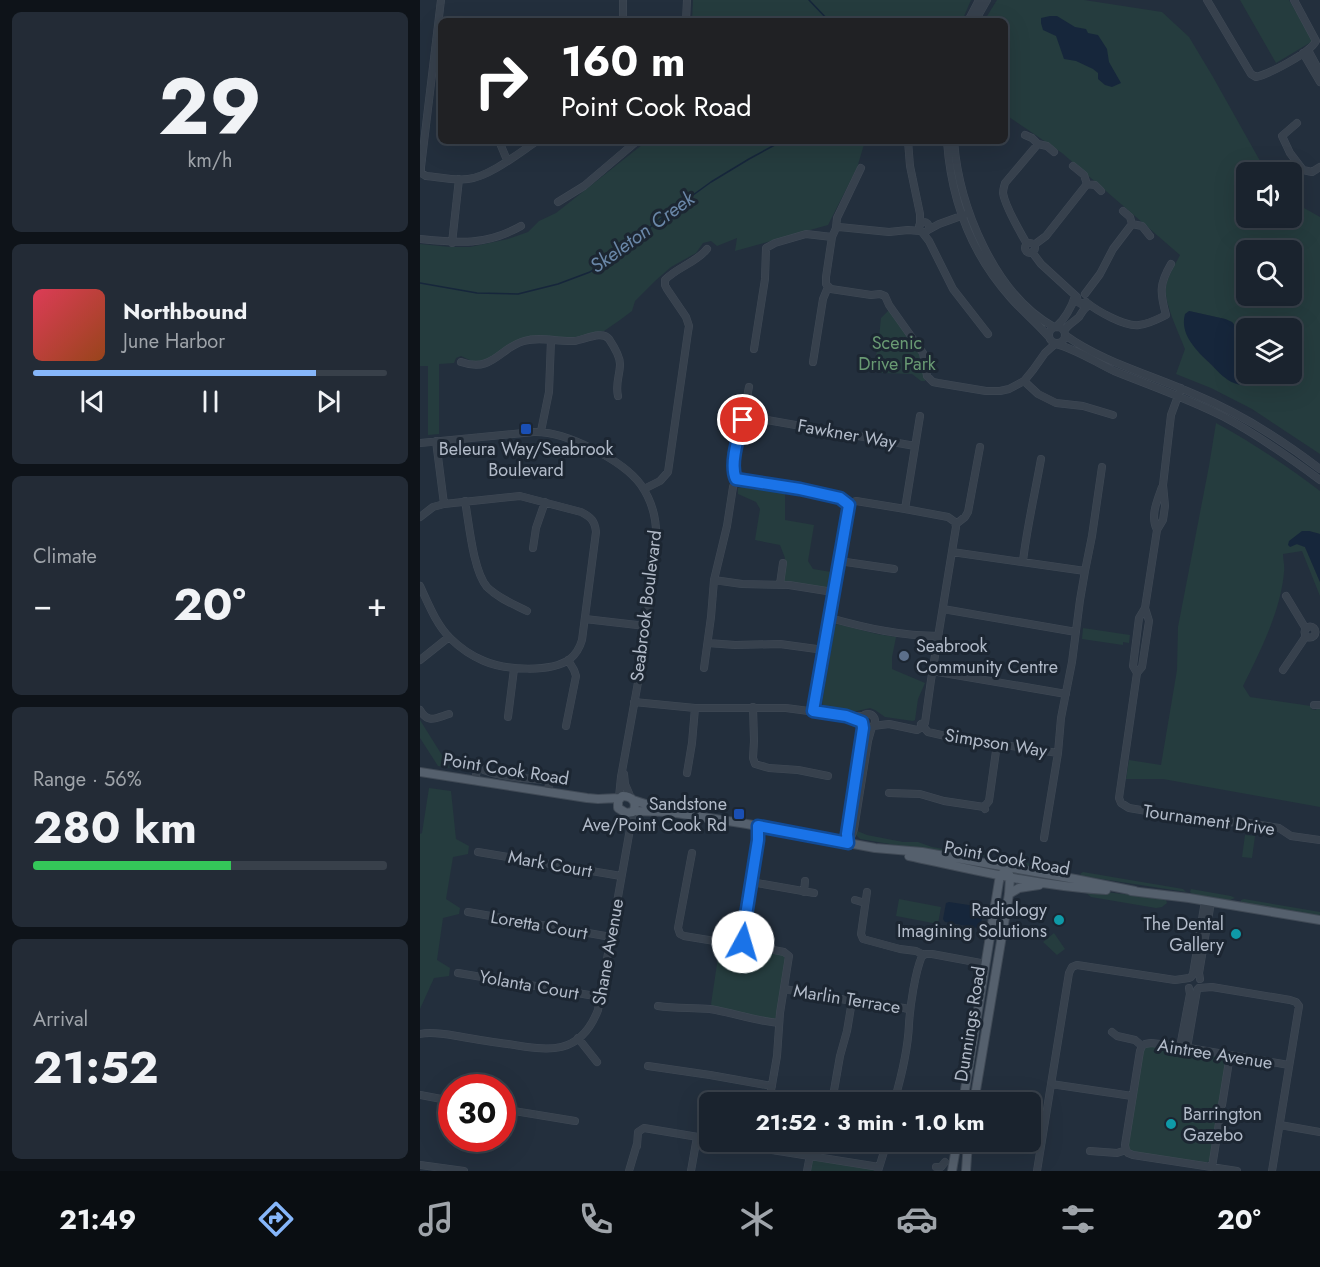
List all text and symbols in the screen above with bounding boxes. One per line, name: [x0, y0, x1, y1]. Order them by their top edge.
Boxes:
text: 160 m: [561, 31, 685, 92]
icon: right: [462, 42, 540, 120]
text: 29: [158, 51, 262, 163]
text: Point Cook Road: [561, 87, 752, 126]
text: km/h: [187, 146, 233, 175]
map controls: [1236, 162, 1302, 384]
button: sound: [1236, 162, 1302, 228]
water label: Skeleton Creek: [584, 184, 702, 280]
button: search: [1236, 240, 1302, 306]
text: Northbound: [123, 295, 247, 327]
button: layers: [1236, 318, 1302, 384]
text: June Harbor: [123, 327, 225, 356]
park label: Scenic Drive Park: [858, 330, 936, 377]
icon: previous: [76, 385, 109, 418]
icon: pause: [194, 385, 227, 418]
icon: next: [312, 385, 345, 418]
pin: [717, 394, 768, 445]
icon: arrive: [726, 403, 759, 436]
street label: Fawkner Way: [796, 413, 899, 455]
marker: Beleura Way/Seabrook Boulevard: [519, 422, 533, 436]
place label: Beleura Way/Seabrook Boulevard: [439, 436, 613, 483]
street label: Seabrook Boulevard: [624, 529, 668, 683]
text: Climate: [33, 542, 97, 571]
text: 20°: [173, 572, 246, 637]
text: −: [33, 581, 52, 628]
text: +: [367, 581, 387, 628]
place label: Seabrook Community Centre: [916, 633, 1058, 680]
marker: Seabrook Community Centre: [897, 649, 911, 663]
street label: Simpson Way: [943, 722, 1049, 764]
street label: Point Cook Road: [441, 746, 571, 792]
text: Range · 56%: [33, 765, 142, 794]
place label: Sandstone Ave/Point Cook Rd: [582, 791, 727, 838]
text: 280 km: [33, 795, 197, 860]
street label: Tournament Drive: [1142, 798, 1276, 842]
marker: Sandstone Ave/Point Cook Rd: [732, 807, 746, 821]
street label: Point Cook Road: [942, 834, 1072, 882]
street label: Mark Court: [506, 844, 595, 884]
street label: Shane Avenue: [586, 896, 630, 1008]
place label: Radiology Imagining Solutions: [897, 897, 1047, 944]
street label: Loretta Court: [489, 904, 590, 946]
position arrow: [711, 910, 775, 974]
place label: The Dental Gallery: [1143, 911, 1224, 958]
marker: Radiology Imagining Solutions: [1052, 913, 1066, 927]
marker: The Dental Gallery: [1229, 927, 1243, 941]
street label: Yolanta Court: [477, 963, 582, 1007]
street label: Dunnings Road: [948, 964, 992, 1084]
street label: Marlin Terrace: [792, 978, 902, 1020]
text: Arrival: [33, 1005, 88, 1034]
street label: Aintree Avenue: [1156, 1032, 1274, 1076]
text: 21:52: [33, 1035, 158, 1100]
speed limit sign: 30: [438, 1074, 516, 1152]
place label: Barrington Gazebo: [1183, 1101, 1262, 1148]
text: 21:52 · 3 min · 1.0 km: [755, 1106, 985, 1138]
marker: Barrington Gazebo: [1164, 1117, 1178, 1131]
icon: directions: [255, 1198, 297, 1240]
icon: music: [415, 1198, 457, 1240]
icon: phone: [575, 1198, 617, 1240]
icon: climate: [736, 1198, 778, 1240]
icon: car: [896, 1198, 938, 1240]
icon: filters: [1057, 1198, 1099, 1240]
text: 21:49: [59, 1200, 136, 1239]
text: 20°: [1217, 1200, 1261, 1239]

